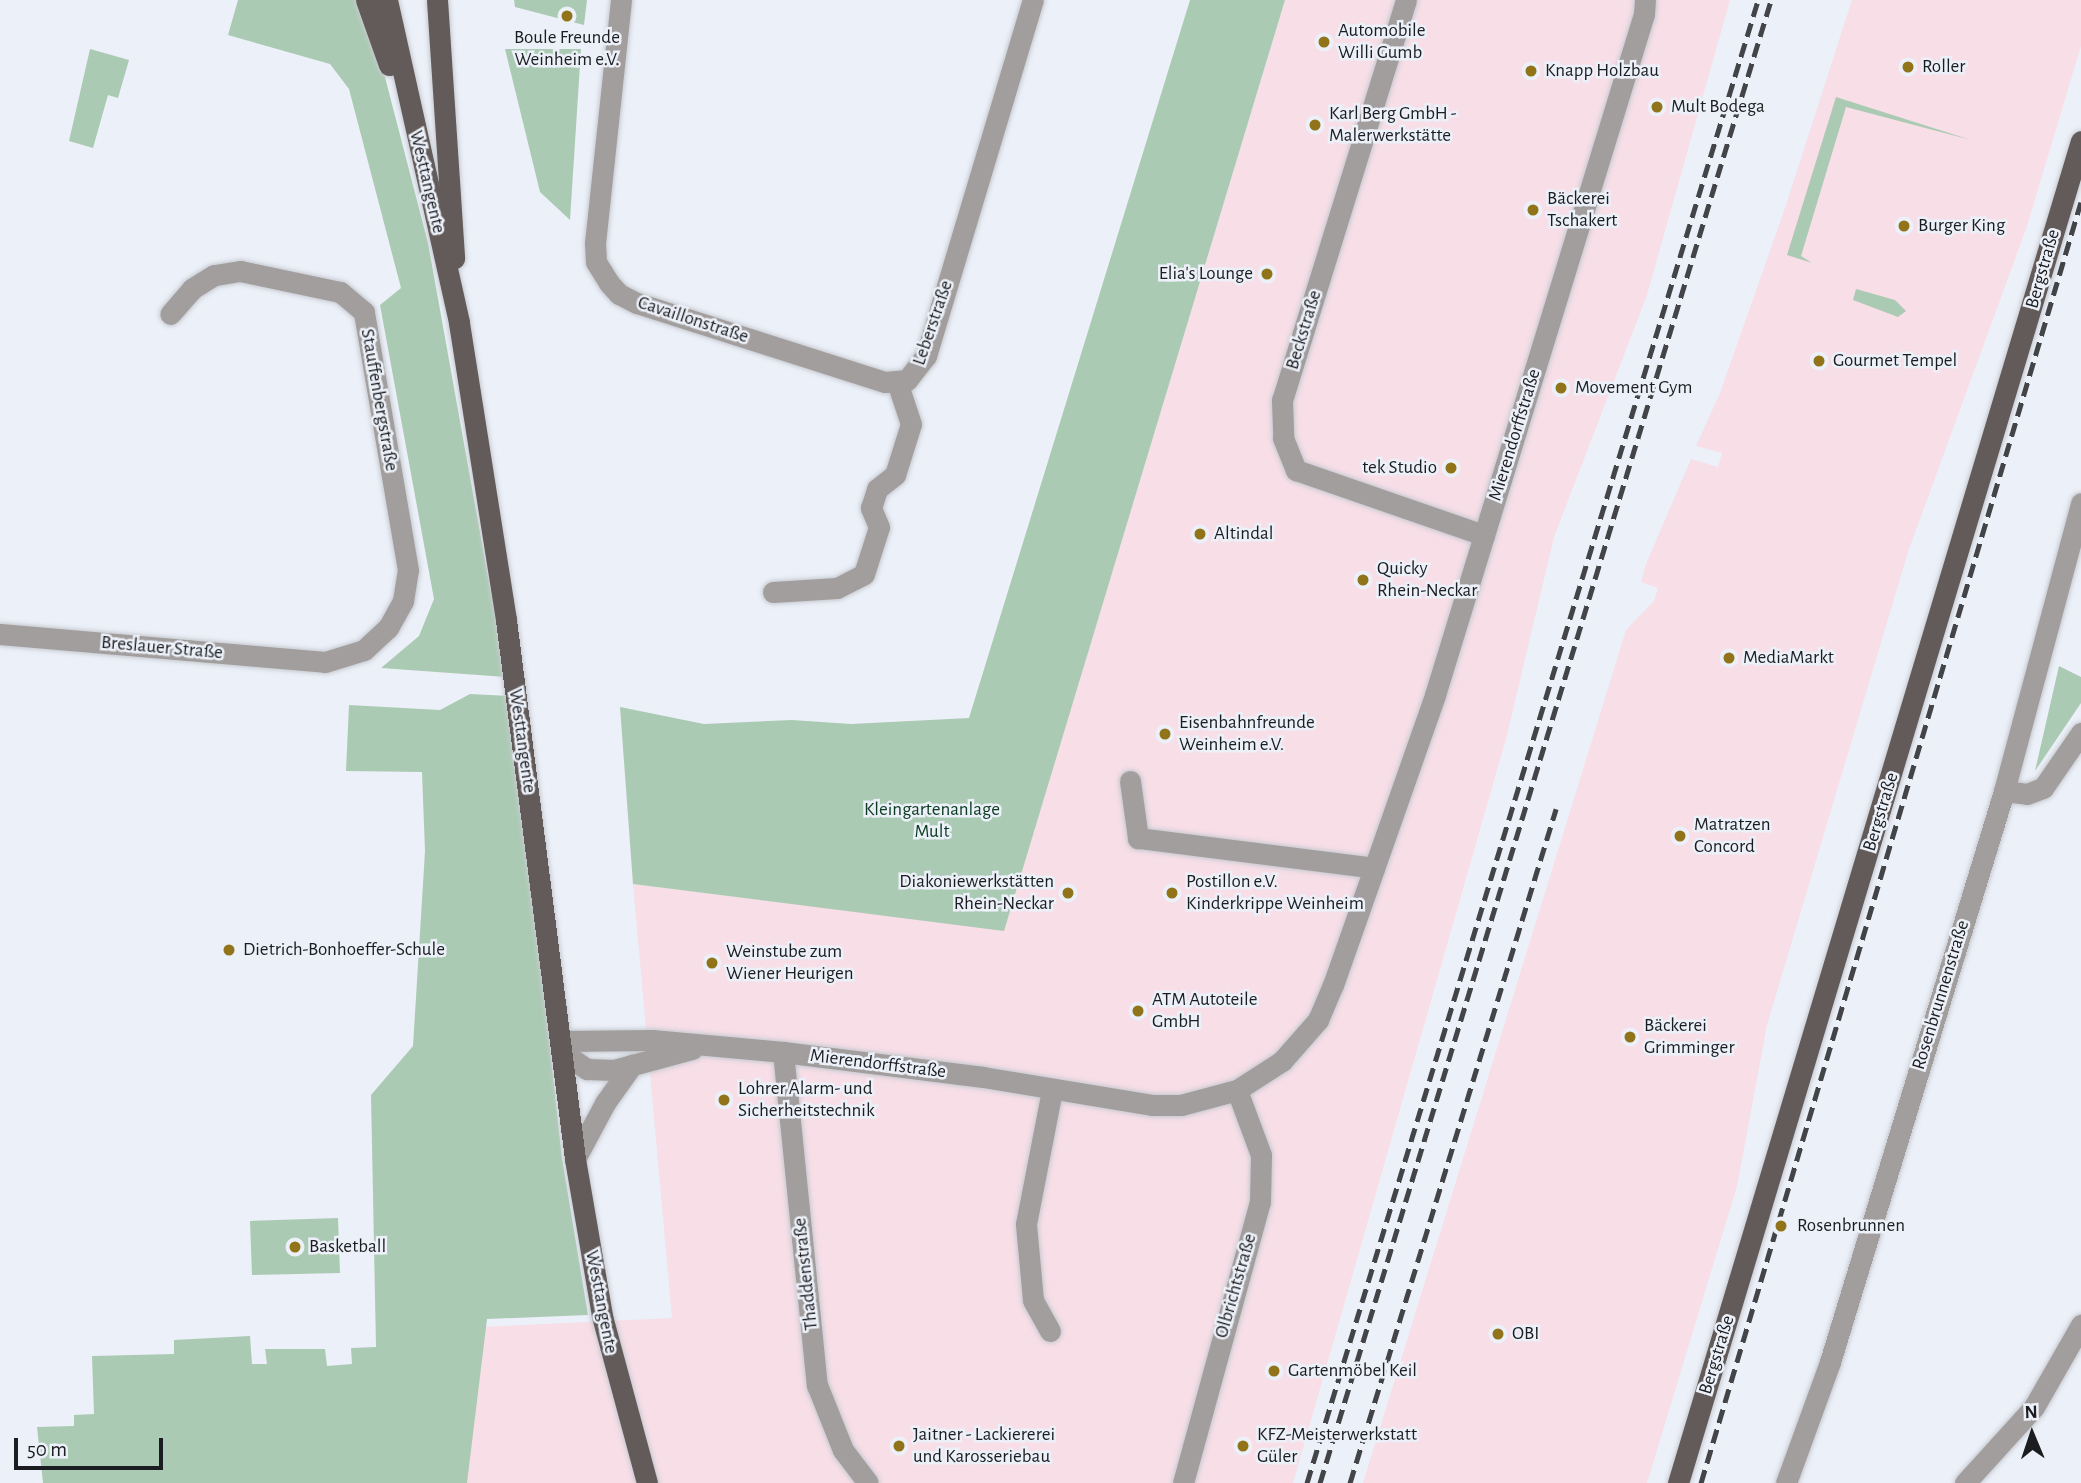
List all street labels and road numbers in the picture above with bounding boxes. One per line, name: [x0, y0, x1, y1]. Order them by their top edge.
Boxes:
street label: Westtangente: [404, 128, 450, 236]
street label: Bergstraße: [2021, 227, 2065, 311]
street label: Leberstraße: [908, 278, 958, 368]
street label: Beckstraße: [1281, 288, 1327, 372]
street label: Cavaillonstraße: [635, 291, 751, 349]
street label: Stauffenbergstraße: [355, 327, 403, 473]
street label: Mierendorffstraße: [1484, 366, 1546, 504]
street label: Breslauer Straße: [100, 631, 224, 665]
street label: Westtangente: [503, 688, 541, 794]
street label: Bergstraße: [1858, 770, 1904, 854]
street label: Rosenbrunnenstraße: [1907, 918, 1975, 1072]
street label: Mierendorffstraße: [809, 1044, 947, 1084]
street label: Thaddenstraße: [789, 1217, 823, 1331]
street label: Olbrichtstraße: [1210, 1231, 1262, 1341]
street label: Westtangente: [580, 1248, 622, 1356]
street label: Bergstraße: [1694, 1313, 1740, 1397]

